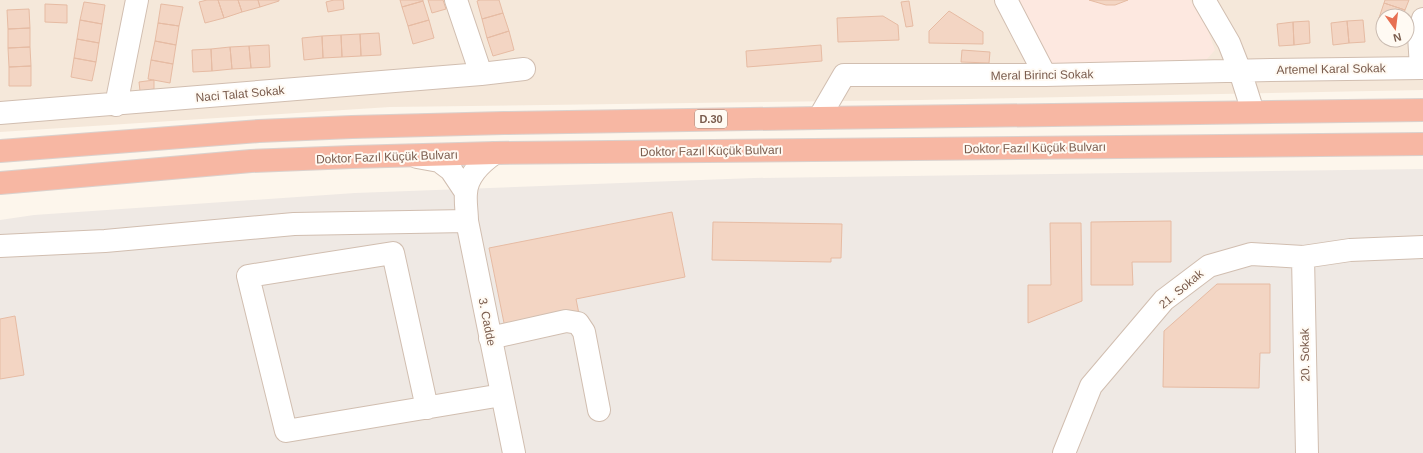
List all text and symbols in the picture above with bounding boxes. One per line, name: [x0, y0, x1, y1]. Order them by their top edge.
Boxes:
north arrow: [1375, 8, 1415, 48]
text: N: [1392, 31, 1403, 44]
street label: Artemel Karal Sokak: [1276, 61, 1387, 77]
street label: Meral Birinci Sokak: [991, 67, 1094, 83]
street label: Naci Talat Sokak: [195, 83, 286, 105]
road number: D.30: [695, 110, 727, 128]
street label: Doktor Fazıl Küçük Bulvarı: [964, 140, 1106, 156]
street label: Doktor Fazıl Küçük Bulvarı: [640, 143, 782, 159]
street label: Doktor Fazıl Küçük Bulvarı: [316, 148, 458, 166]
street label: 21. Sokak: [1156, 266, 1207, 312]
street label: 3. Cadde: [475, 297, 499, 348]
street label: 20. Sokak: [1298, 327, 1312, 382]

